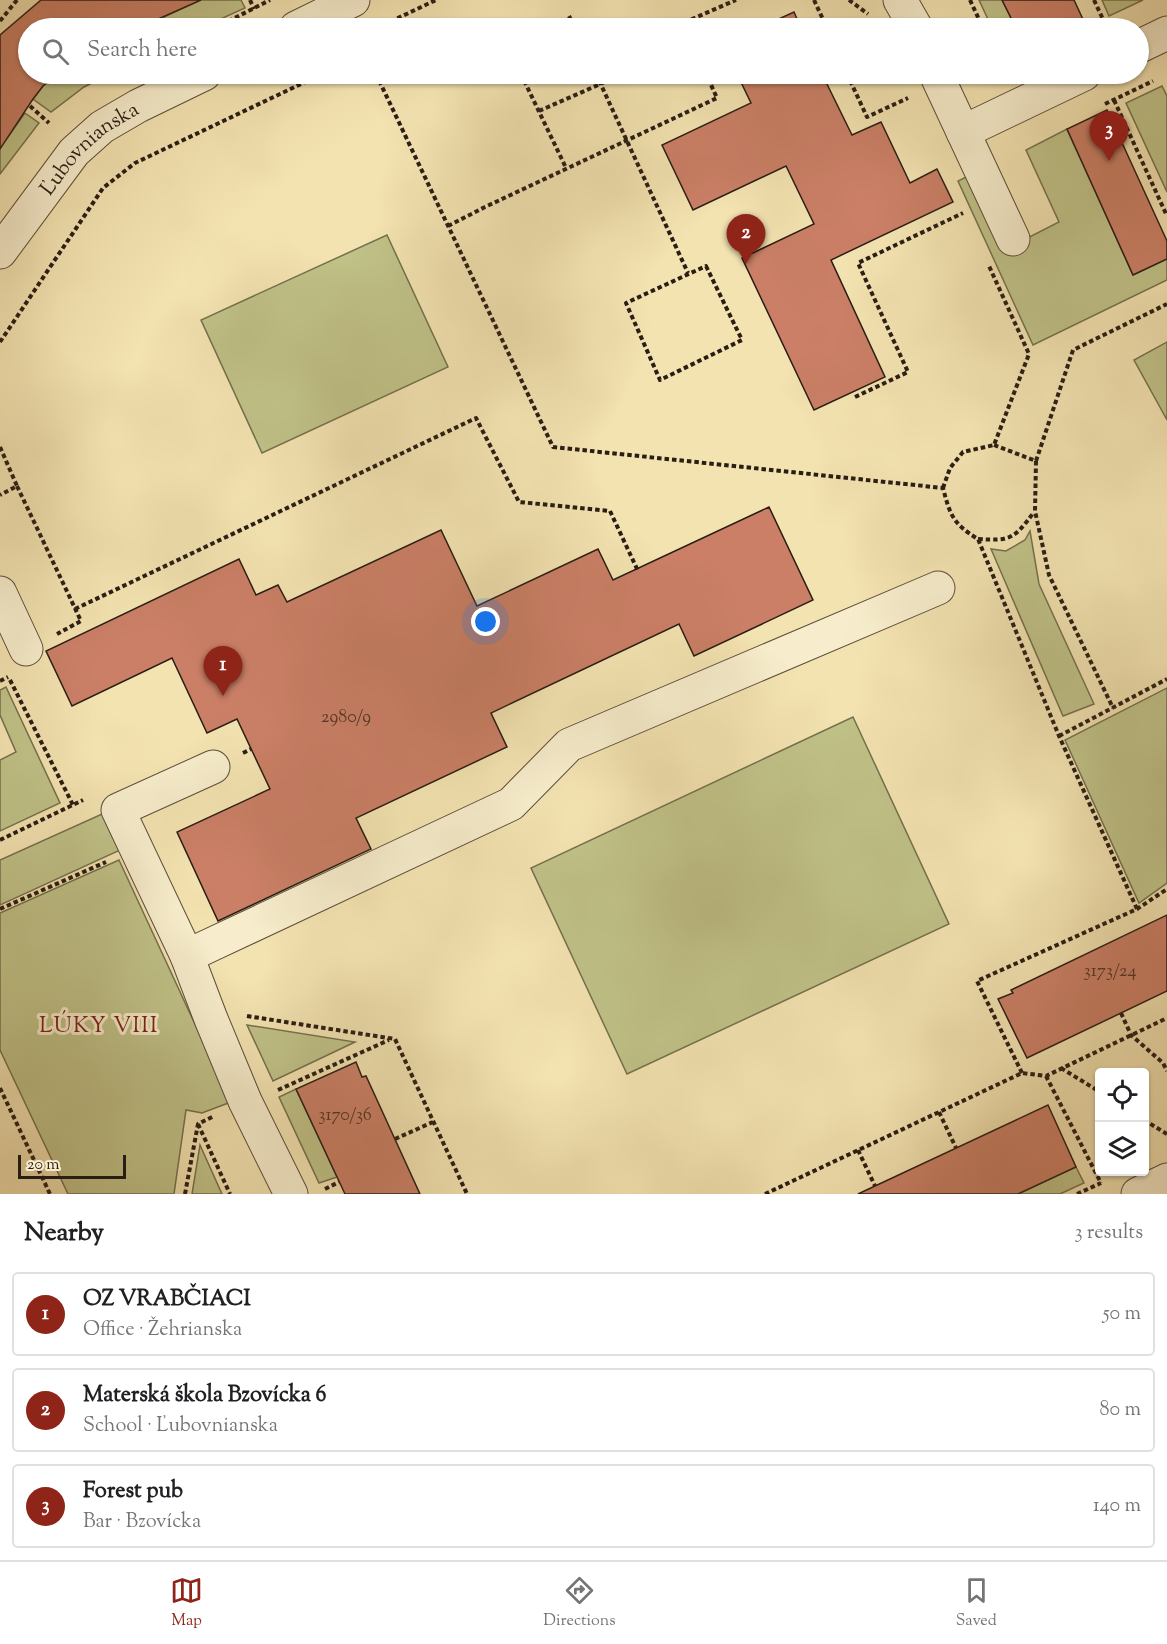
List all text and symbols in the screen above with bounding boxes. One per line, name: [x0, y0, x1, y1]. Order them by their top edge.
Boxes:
search box: [18, 18, 1149, 84]
icon: search: [39, 35, 72, 68]
text: Search here: [87, 35, 197, 67]
street label: Ľubovnianska: [34, 95, 145, 203]
pin: 3: [1090, 112, 1128, 161]
pin: 2: [726, 214, 766, 264]
your location: [471, 607, 500, 636]
pin: 1: [204, 646, 242, 696]
house number: 2980/9: [321, 705, 371, 731]
house number: 3173/24: [1083, 959, 1137, 985]
district label: LÚKY VIII: [39, 1010, 159, 1043]
map controls: [1095, 1068, 1149, 1176]
button: locate: [1095, 1068, 1149, 1122]
house number: 3170/36: [318, 1103, 372, 1129]
button: layers: [1095, 1122, 1149, 1176]
scale bar: [18, 1152, 126, 1180]
text: 20 m: [27, 1154, 60, 1177]
text: Nearby: [24, 1215, 104, 1252]
text: 3 results: [1074, 1219, 1143, 1248]
text: OZ VRABČIACI: [83, 1284, 251, 1316]
text: 1: [42, 1300, 49, 1329]
text: 50 m: [1103, 1300, 1141, 1329]
text: Office · Žehrianska: [83, 1316, 242, 1345]
text: Materská škola Bzovícka 6: [83, 1380, 327, 1412]
text: 2: [41, 1396, 50, 1425]
text: 80 m: [1100, 1396, 1141, 1425]
text: School · Ľubovnianska: [83, 1412, 278, 1441]
text: Forest pub: [83, 1476, 183, 1508]
text: 3: [41, 1492, 50, 1521]
text: 140 m: [1093, 1492, 1141, 1521]
text: Bar · Bzovícka: [83, 1508, 201, 1537]
tab: Map: [170, 1574, 203, 1633]
tab: Directions: [543, 1574, 616, 1633]
tab: Saved: [956, 1574, 997, 1633]

